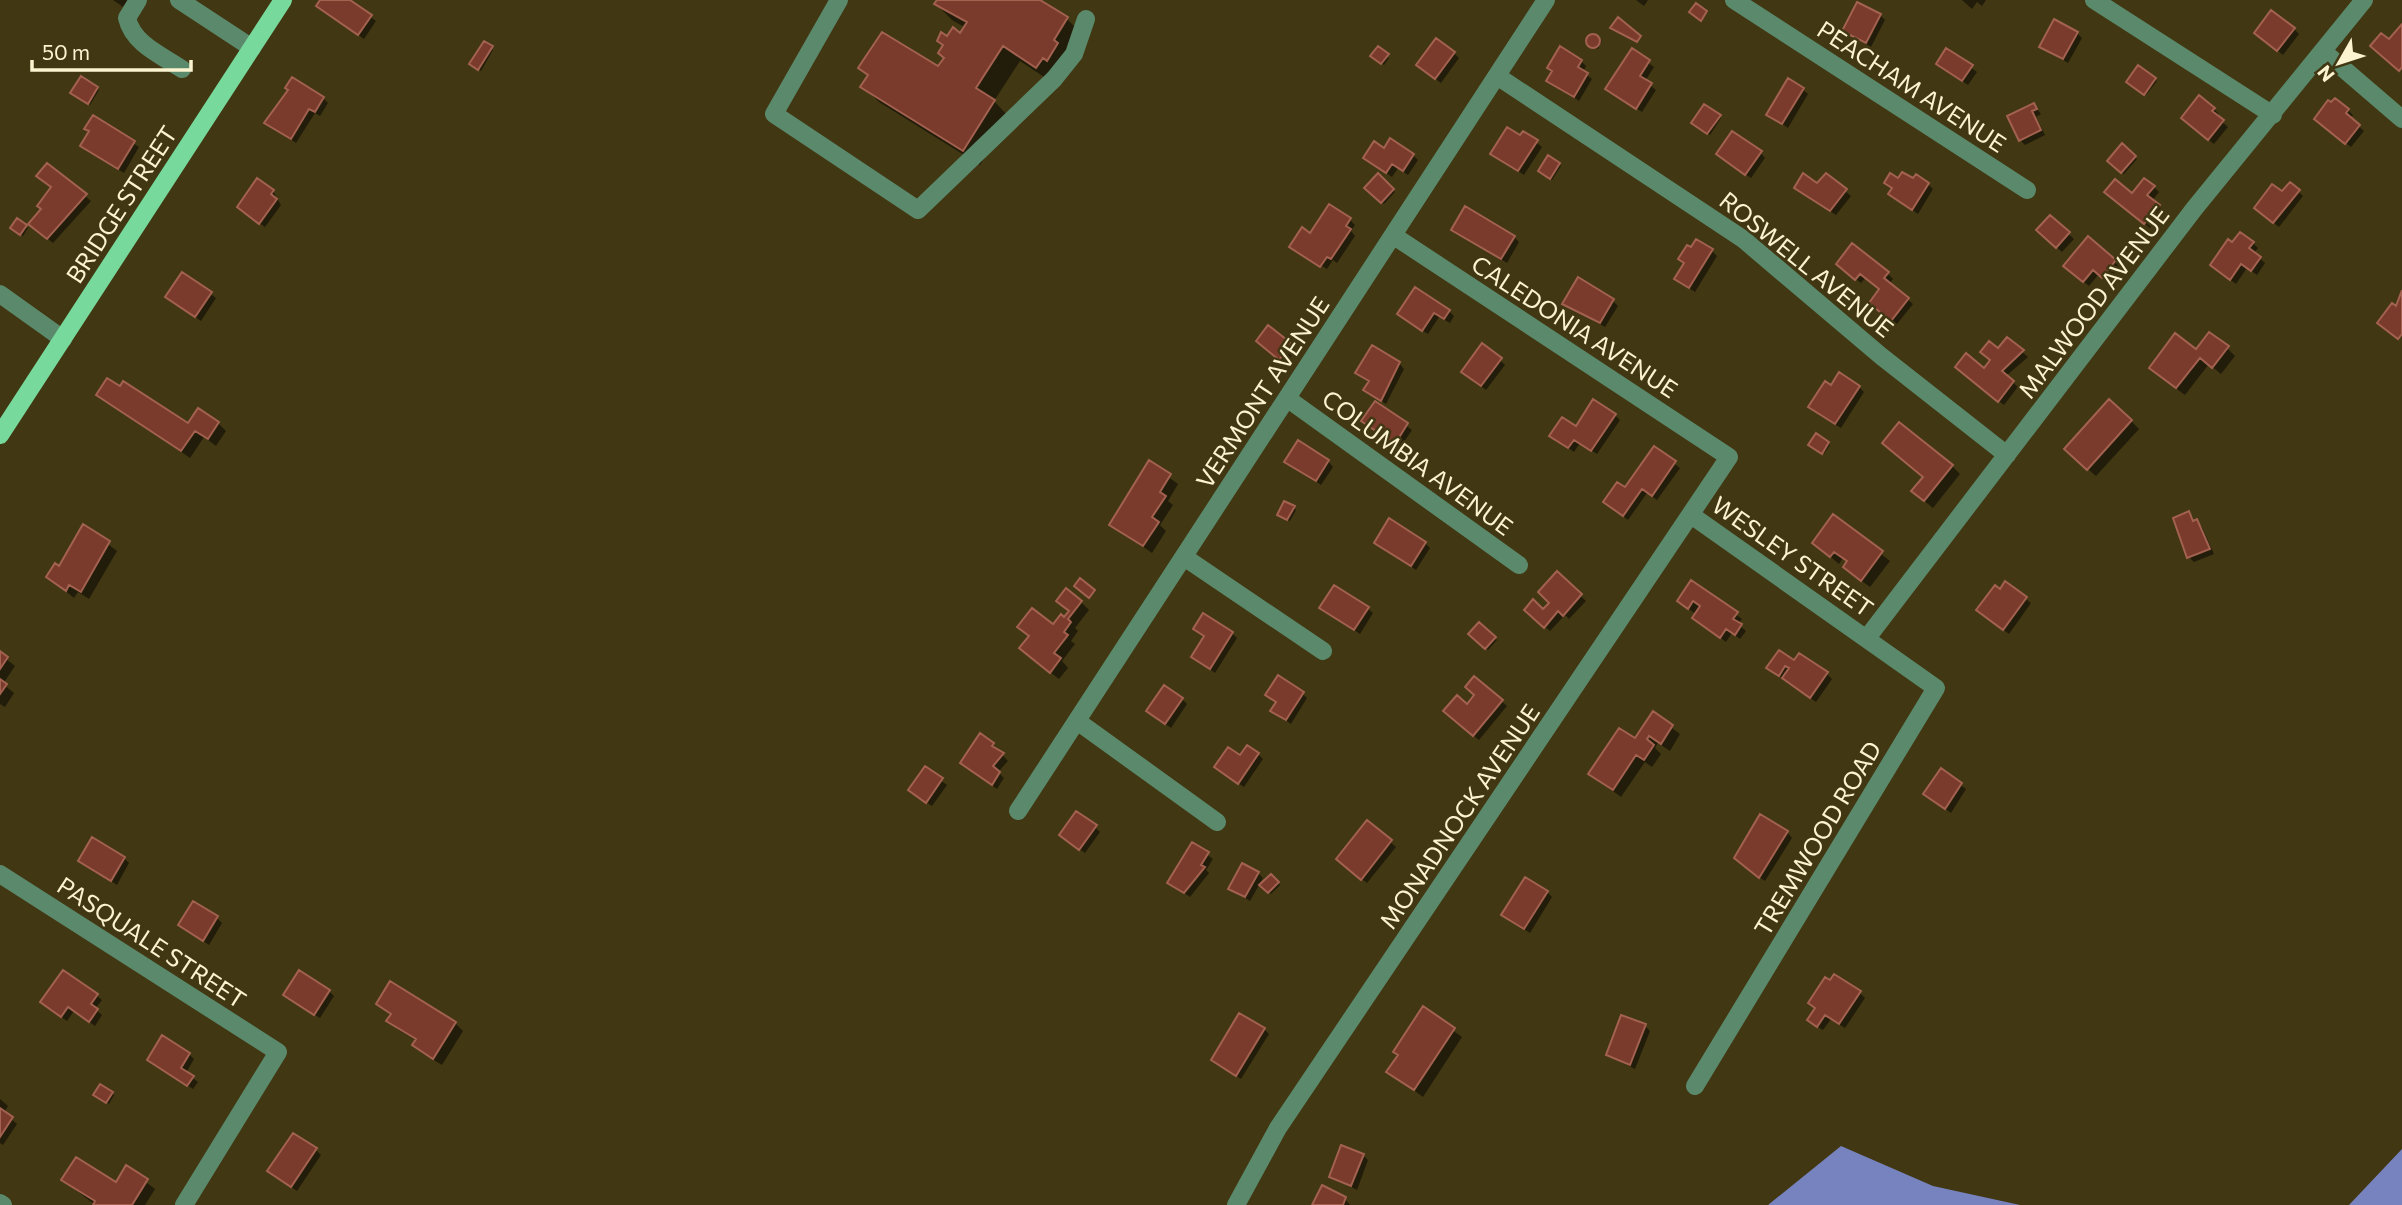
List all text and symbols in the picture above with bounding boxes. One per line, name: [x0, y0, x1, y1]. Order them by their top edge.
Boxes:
street label: PEACHAM AVENUE: [1812, 14, 2012, 158]
scale bar: [32, 28, 191, 72]
north arrow: [2304, 28, 2374, 98]
text: 50 m: [42, 39, 90, 64]
text: N: [2312, 61, 2339, 87]
street label: BRIDGE STREET: [59, 120, 183, 288]
street label: ROSWELL AVENUE: [1714, 185, 1900, 343]
street label: MALWOOD AVENUE: [2012, 201, 2174, 403]
street label: CALEDONIA AVENUE: [1467, 249, 1683, 403]
street label: VERMONT AVENUE: [1189, 291, 1335, 493]
street label: COLUMBIA AVENUE: [1317, 383, 1519, 541]
street label: WESLEY STREET: [1707, 490, 1879, 622]
street label: MONADNOCK AVENUE: [1373, 698, 1545, 934]
street label: TREMWOOD ROAD: [1747, 735, 1887, 941]
street label: PASQUALE STREET: [52, 870, 252, 1014]

